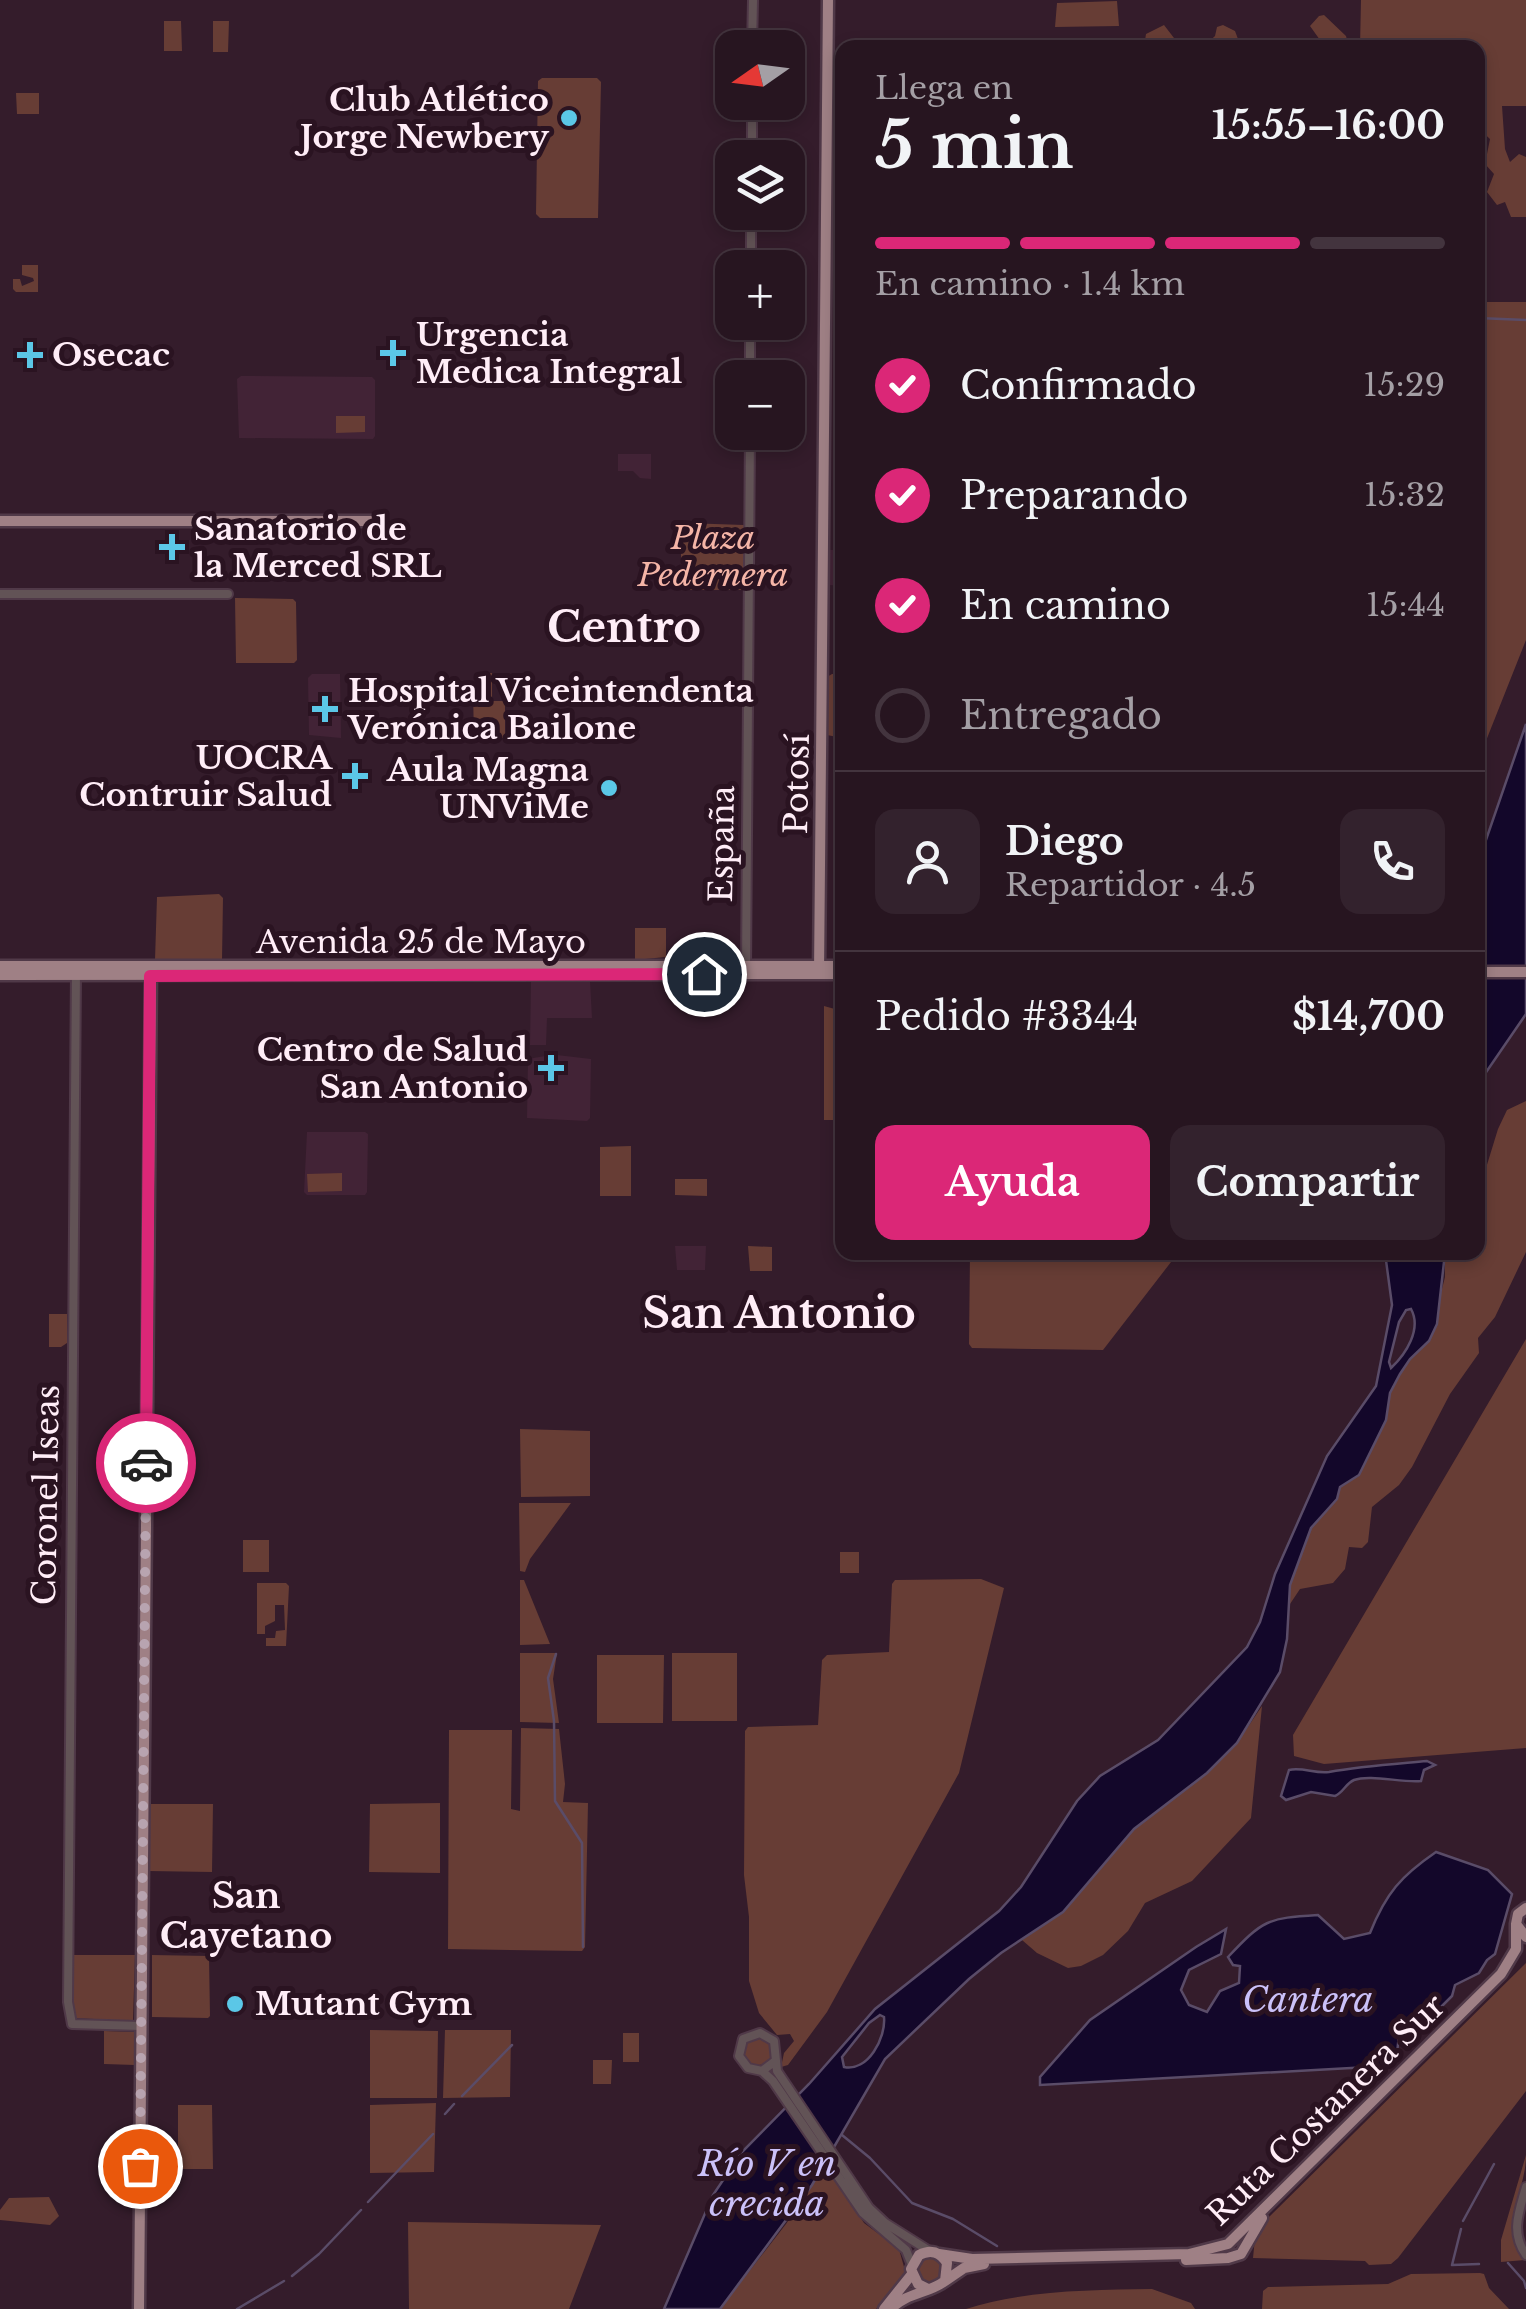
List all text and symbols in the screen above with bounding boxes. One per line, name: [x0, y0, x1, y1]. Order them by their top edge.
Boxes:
north arrow: [715, 30, 805, 120]
map controls: [715, 30, 805, 450]
text: Llega en: [875, 68, 1013, 108]
place label: Club Atlético Jorge Newbery: [294, 80, 549, 157]
text: 15:55–16:00: [1212, 102, 1445, 149]
text: 5 min: [875, 105, 1074, 186]
marker: Club Atlético Jorge Newbery: [558, 107, 580, 129]
button: layers: [715, 140, 805, 230]
button: +: [715, 250, 805, 340]
text: En camino · 1.4 km: [875, 264, 1185, 304]
place label: Urgencia Medica Integral: [416, 315, 682, 392]
place label: Osecac: [52, 335, 170, 375]
marker: Urgencia Medica Integral: [380, 340, 406, 366]
marker: Osecac: [17, 342, 43, 368]
icon: check: [875, 358, 930, 413]
button: −: [715, 360, 805, 450]
text: Confirmado: [960, 362, 1197, 409]
text: 15:29: [1363, 365, 1445, 405]
icon: check: [875, 468, 930, 523]
text: Preparando: [960, 472, 1188, 519]
text: 15:32: [1364, 475, 1445, 515]
place label: Sanatorio de la Merced SRL: [194, 509, 442, 586]
park label: Plaza Pedernera: [637, 518, 788, 595]
marker: Sanatorio de la Merced SRL: [159, 534, 185, 560]
icon: check: [875, 578, 930, 633]
text: En camino: [960, 582, 1171, 629]
text: 15:44: [1366, 585, 1445, 625]
district label: Centro: [547, 601, 701, 653]
place label: Hospital Viceintendenta Verónica Bailone: [347, 671, 754, 748]
text: Entregado: [960, 692, 1162, 739]
marker: Hospital Viceintendenta Verónica Bailone: [312, 696, 338, 722]
street label: Potosí: [776, 733, 818, 835]
place label: UOCRA Contruir Salud: [79, 738, 333, 815]
place label: Aula Magna UNViMe: [386, 750, 589, 827]
marker: UOCRA Contruir Salud: [342, 763, 368, 789]
marker: Aula Magna UNViMe: [598, 777, 620, 799]
street label: España: [701, 785, 743, 903]
button: person: [875, 809, 980, 914]
button: phone: [1340, 809, 1445, 914]
text: Diego: [1005, 818, 1124, 865]
text: Repartidor · 4.5: [1005, 865, 1256, 905]
street label: Avenida 25 de Mayo: [255, 922, 586, 962]
pin: [662, 932, 747, 1017]
icon: home: [677, 947, 732, 1002]
text: Pedido #3344: [875, 993, 1138, 1040]
text: $14,700: [1292, 993, 1445, 1040]
place label: Centro de Salud San Antonio: [257, 1030, 528, 1107]
marker: Centro de Salud San Antonio: [538, 1055, 564, 1081]
button: Ayuda: [875, 1125, 1150, 1240]
button: Compartir: [1170, 1125, 1445, 1240]
district label: San Antonio: [642, 1287, 916, 1339]
street label: Coronel Iseas: [24, 1384, 68, 1606]
courier: [96, 1413, 196, 1513]
icon: car: [119, 1436, 174, 1491]
district label: San Cayetano: [160, 1874, 332, 1957]
water label: Cantera: [1242, 1978, 1374, 2021]
place label: Mutant Gym: [255, 1984, 472, 2024]
street label: Ruta Costanera Sur: [1199, 1985, 1454, 2234]
marker: Mutant Gym: [224, 1993, 246, 2015]
pin: [98, 2124, 183, 2209]
icon: bag: [113, 2139, 168, 2194]
water label: Río V en crecida: [697, 2142, 836, 2225]

